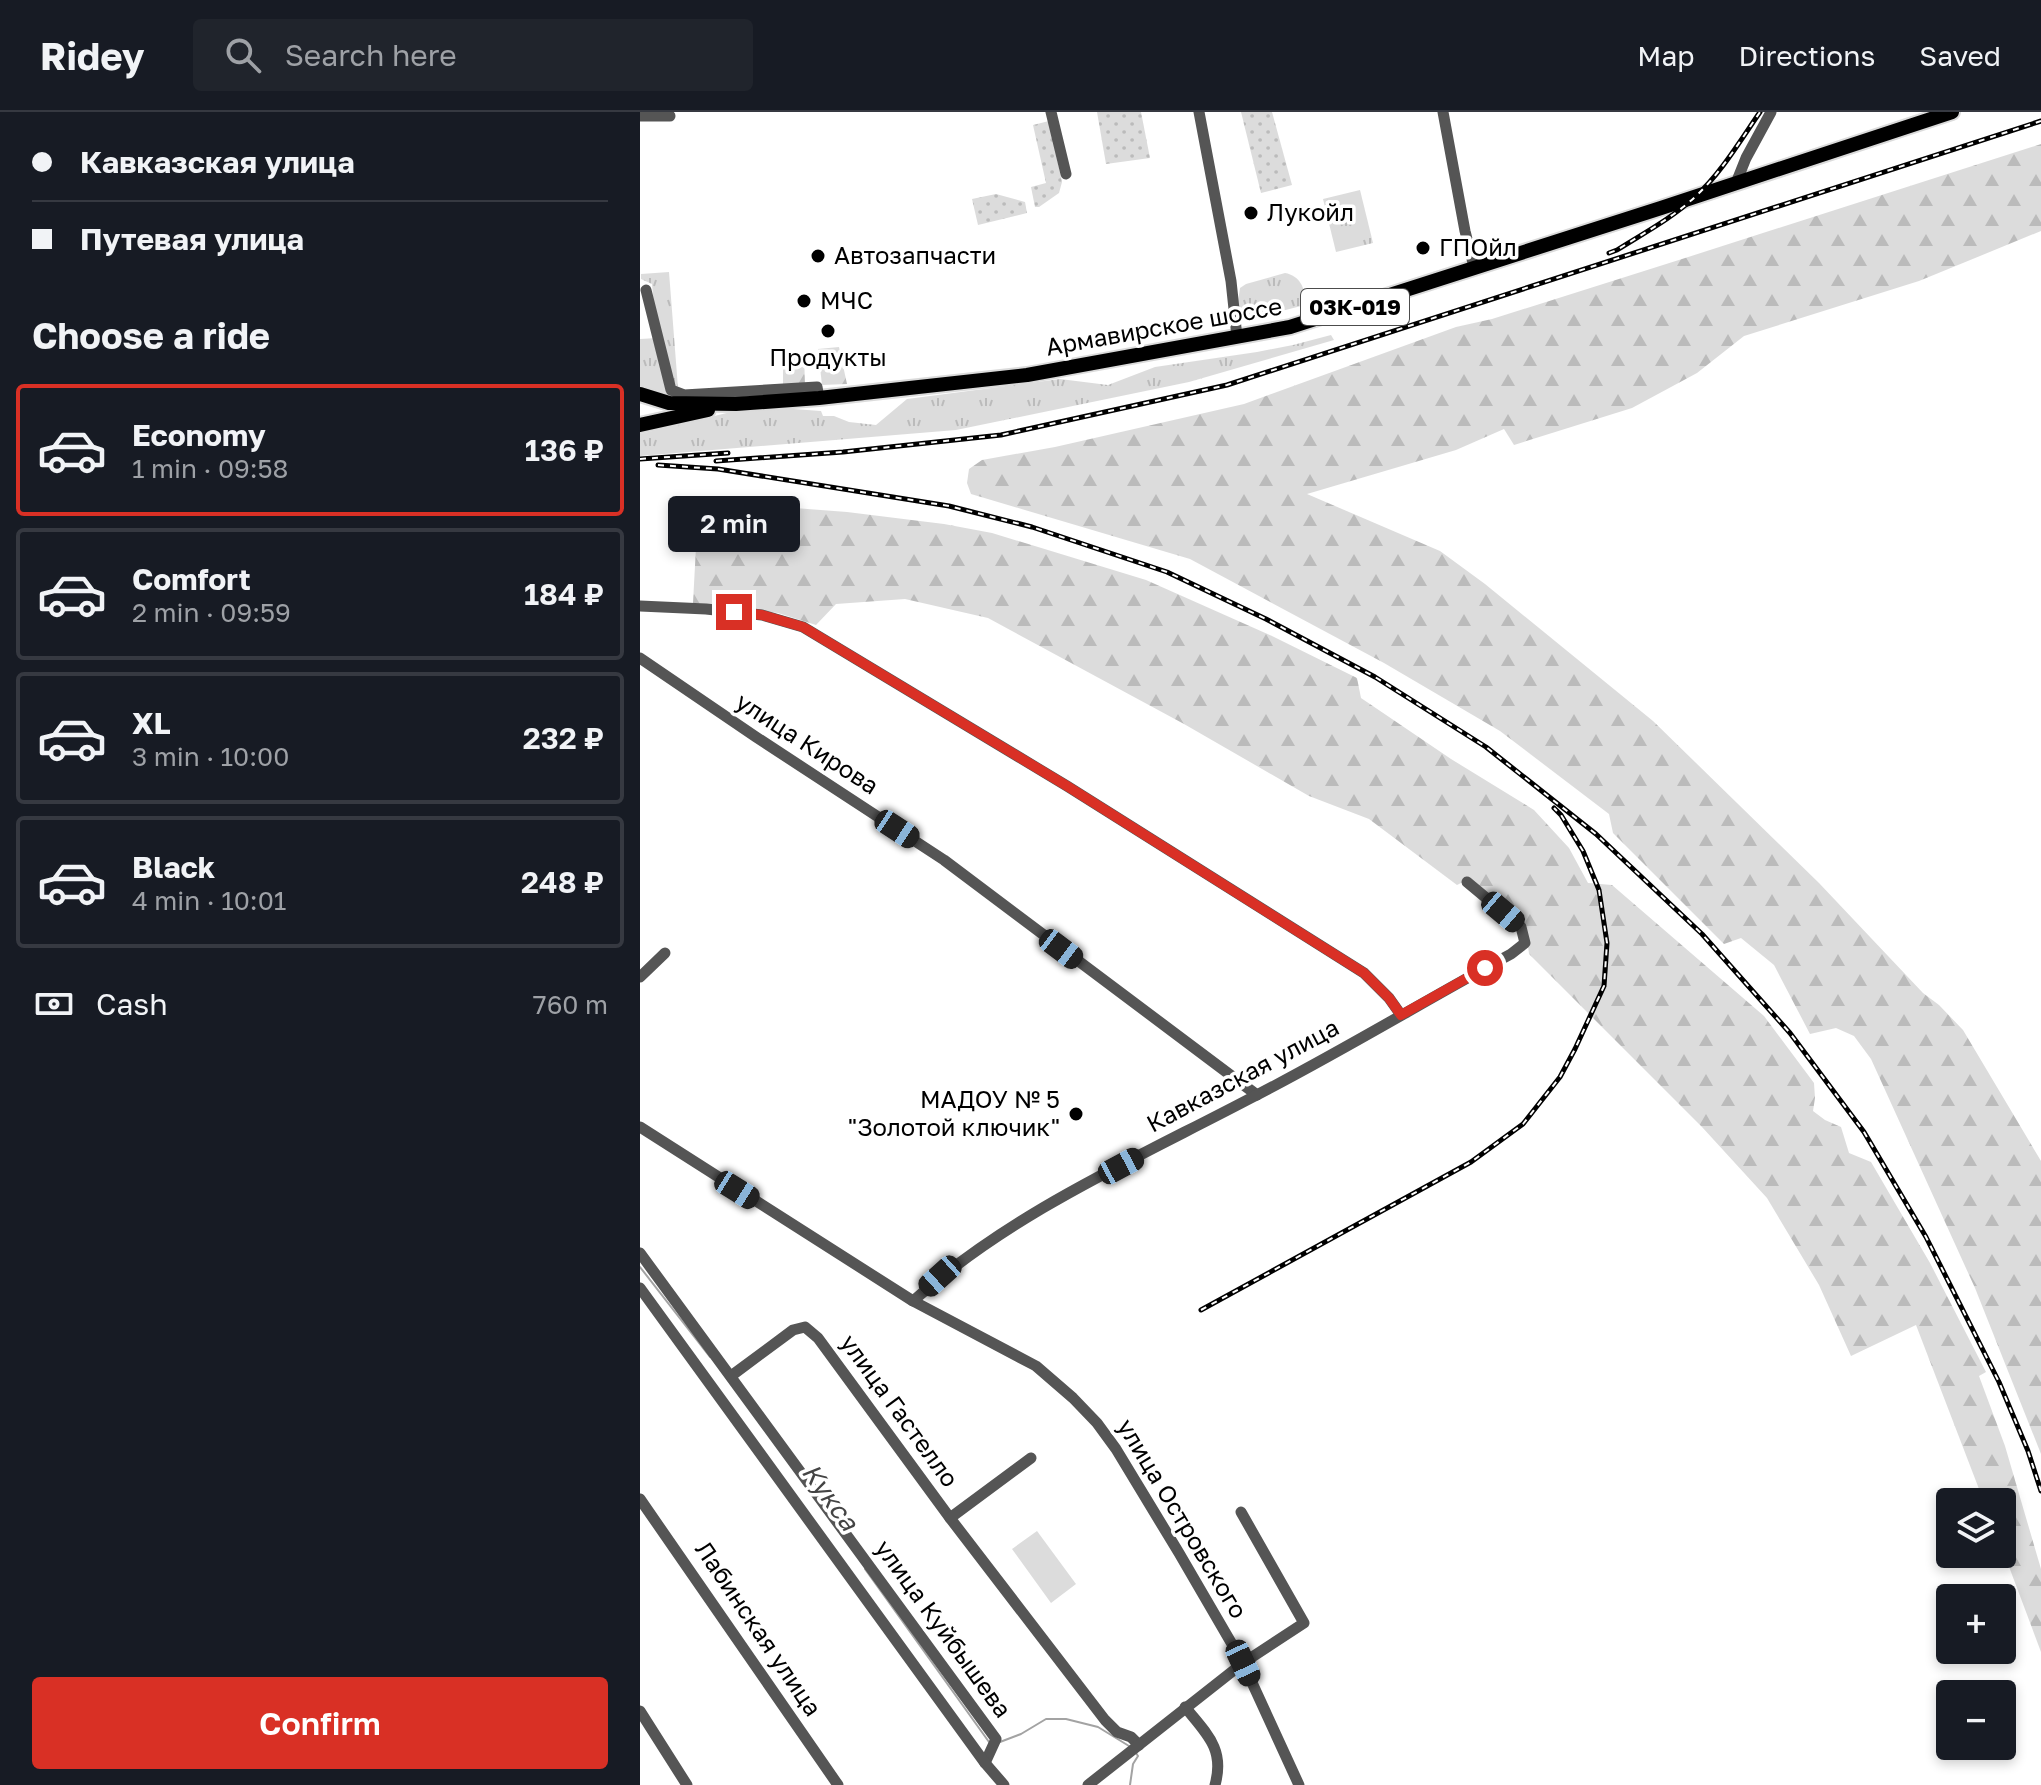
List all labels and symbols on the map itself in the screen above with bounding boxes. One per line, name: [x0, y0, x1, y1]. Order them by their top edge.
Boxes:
place label: Лукойл: [1267, 197, 1354, 226]
marker: Лукойл: [1242, 204, 1260, 222]
place label: ГПОйл: [1439, 232, 1517, 261]
marker: ГПОйл: [1414, 239, 1432, 257]
place label: Автозапчасти: [834, 240, 996, 269]
marker: Автозапчасти: [809, 247, 827, 265]
place label: МЧС: [820, 285, 873, 314]
road number: 03К-019: [1301, 289, 1409, 325]
street label: Армавирское шоссе: [1043, 290, 1284, 361]
marker: МЧС: [795, 292, 813, 310]
marker: Продукты: [819, 322, 837, 340]
place label: Продукты: [769, 342, 887, 371]
callout: 2 min: [668, 496, 800, 552]
route end: [716, 594, 752, 630]
street label: улица Кирова: [731, 686, 885, 800]
car: [870, 806, 924, 852]
car: [1477, 887, 1529, 937]
car: [1035, 925, 1087, 973]
route start: [1467, 950, 1503, 986]
street label: Кавказская улица: [1141, 1012, 1343, 1138]
place label: МАДОУ № 5 "Золотой ключик": [848, 1084, 1060, 1141]
marker: МАДОУ № 5 "Золотой ключик": [1067, 1105, 1085, 1123]
car: [1094, 1144, 1148, 1188]
car: [710, 1167, 764, 1213]
car: [914, 1251, 966, 1301]
street label: улица Гастелло: [835, 1328, 965, 1492]
street label: улица Островского: [1112, 1413, 1254, 1623]
water label: Кукса: [796, 1457, 866, 1537]
street label: улица Куйбышева: [870, 1534, 1018, 1723]
street label: Лабинская улица: [690, 1535, 828, 1721]
car: [1222, 1636, 1264, 1690]

